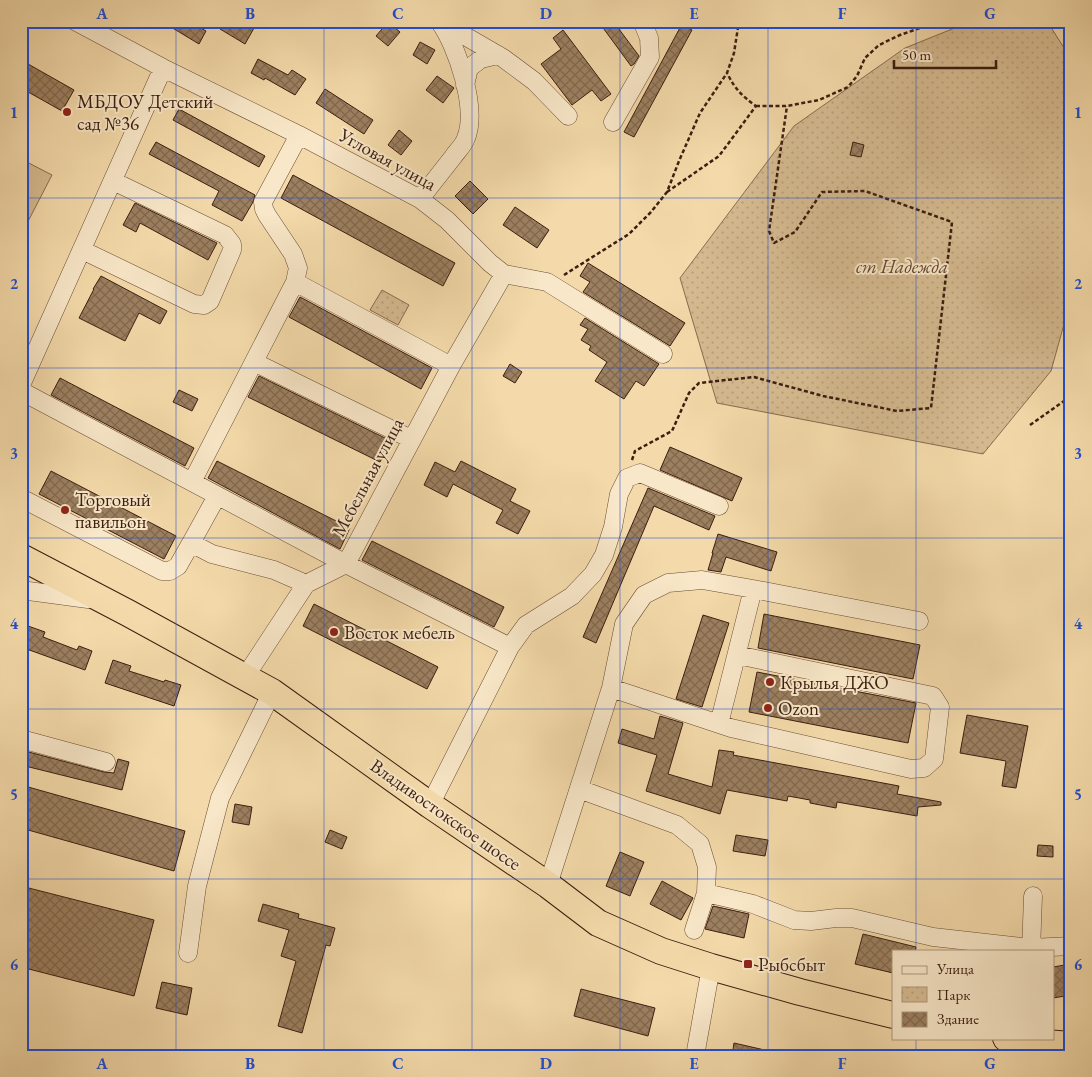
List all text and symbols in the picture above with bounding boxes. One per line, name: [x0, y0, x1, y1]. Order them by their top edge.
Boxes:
text: A: [95, 3, 108, 24]
text: B: [245, 3, 255, 24]
text: C: [392, 3, 404, 24]
text: D: [540, 3, 552, 24]
text: E: [689, 3, 699, 24]
text: F: [838, 3, 847, 24]
text: G: [984, 3, 996, 24]
scale bar: [894, 38, 997, 70]
text: 50 m: [902, 45, 931, 64]
place label: МБДОУ Детский сад №36: [77, 89, 213, 136]
text: 1: [10, 102, 18, 123]
text: 1: [1074, 102, 1082, 123]
marker: МБДОУ Детский сад №36: [61, 106, 73, 118]
street label: Угловая улица: [334, 122, 441, 197]
park label: ст Надежда: [856, 254, 948, 279]
text: 2: [10, 273, 19, 294]
text: 2: [1074, 273, 1083, 294]
street label: Мебельная улица: [326, 413, 409, 541]
text: 3: [10, 443, 18, 464]
text: 3: [1074, 443, 1082, 464]
place label: Торговый павильон: [75, 487, 151, 534]
marker: Торговый павильон: [59, 504, 71, 516]
text: 4: [10, 613, 19, 634]
text: 4: [1074, 613, 1083, 634]
place label: Восток мебель: [344, 620, 455, 645]
marker: Восток мебель: [328, 626, 340, 638]
place label: Крылья ДЖО: [780, 670, 889, 695]
marker: Крылья ДЖО: [764, 676, 776, 688]
place label: Ozon: [778, 696, 819, 721]
marker: Ozon: [762, 702, 774, 714]
street label: Владивостокское шоссе: [365, 753, 526, 876]
text: 5: [10, 784, 18, 805]
text: 5: [1074, 784, 1082, 805]
legend: [892, 950, 1054, 1040]
place label: Рыбсбыт: [758, 952, 825, 977]
text: 6: [10, 954, 19, 975]
text: 6: [1074, 954, 1083, 975]
marker: Рыбсбыт: [742, 958, 754, 970]
text: Улица: [936, 959, 974, 978]
text: Парк: [937, 985, 970, 1004]
text: Здание: [937, 1009, 979, 1028]
text: A: [95, 1053, 108, 1074]
text: B: [245, 1053, 255, 1074]
text: C: [392, 1053, 404, 1074]
text: D: [540, 1053, 552, 1074]
text: E: [689, 1053, 699, 1074]
text: F: [838, 1053, 847, 1074]
text: G: [984, 1053, 996, 1074]

